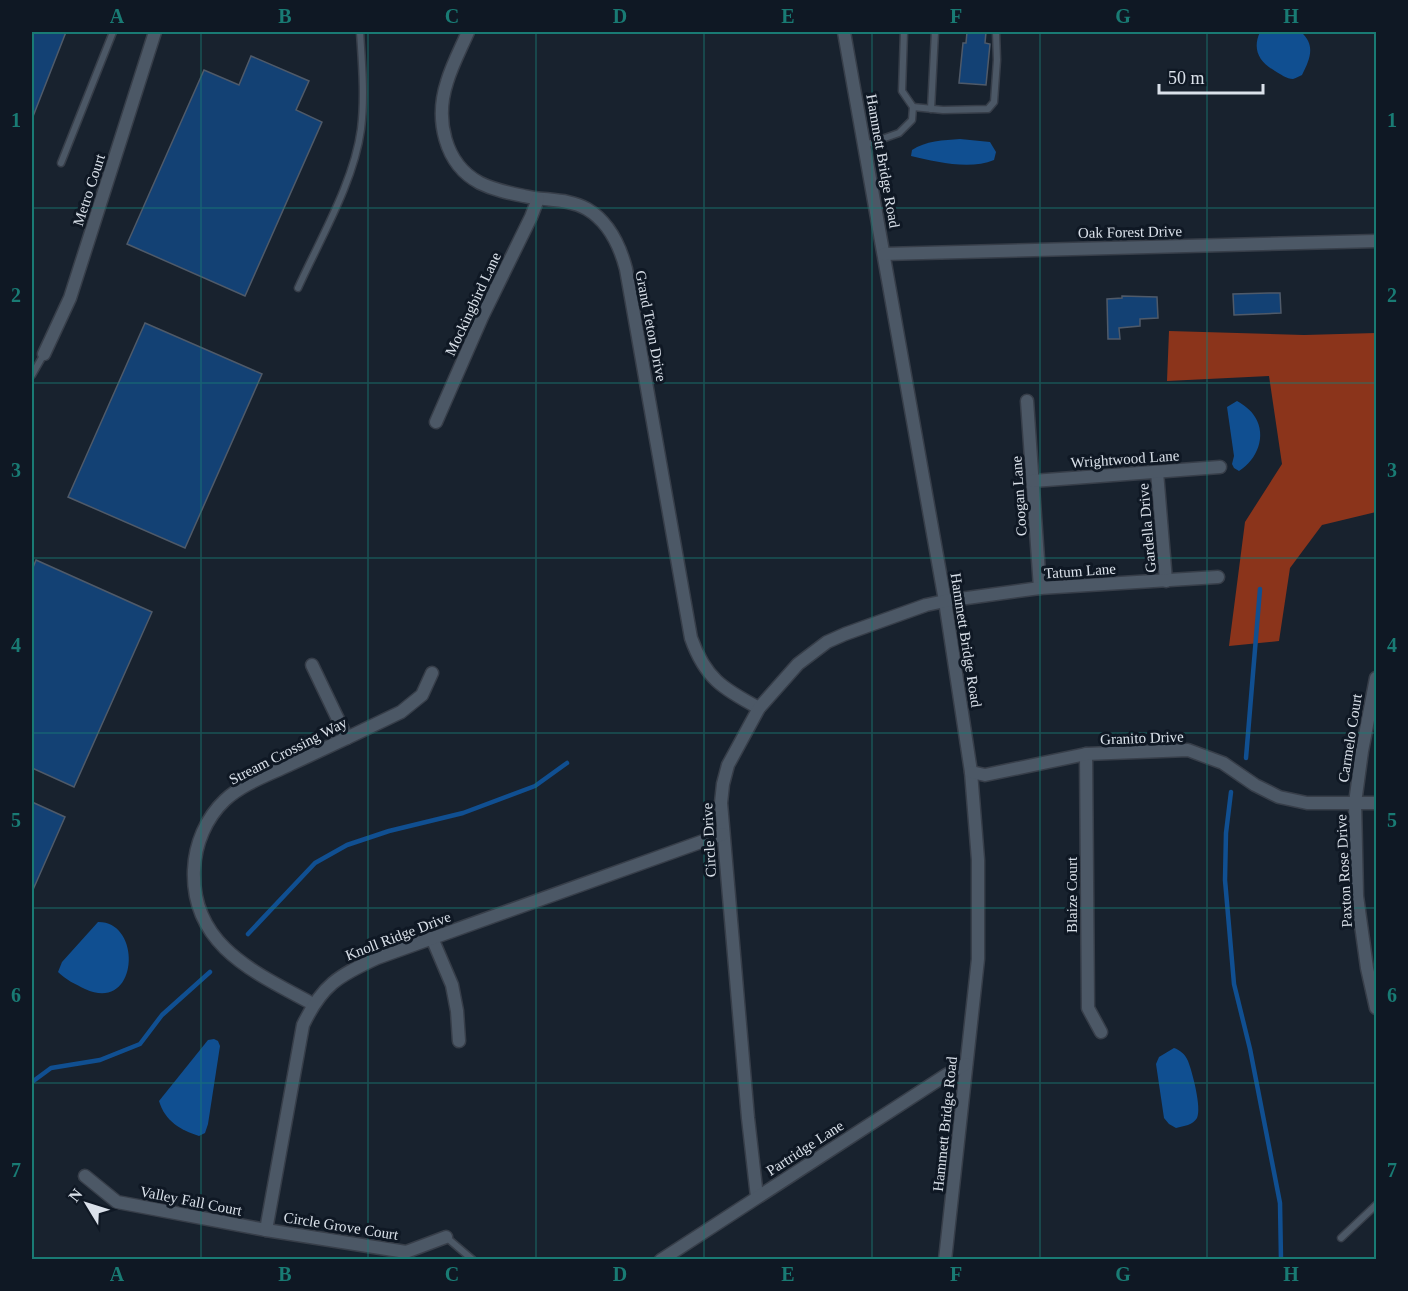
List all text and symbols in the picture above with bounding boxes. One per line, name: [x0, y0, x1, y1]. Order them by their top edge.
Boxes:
text: A: [110, 5, 125, 27]
text: B: [278, 5, 292, 27]
text: C: [445, 5, 459, 27]
text: D: [613, 5, 627, 27]
text: E: [781, 5, 795, 27]
text: F: [950, 5, 962, 27]
text: G: [1115, 5, 1131, 27]
text: H: [1283, 5, 1299, 27]
scale bar: [1159, 57, 1262, 95]
text: 50 m: [1168, 68, 1205, 88]
street label: Hammett Bridge Road: [863, 93, 903, 230]
text: 1: [11, 109, 21, 131]
text: 1: [1387, 109, 1397, 131]
street label: Metro Court: [70, 151, 108, 228]
street label: Oak Forest Drive: [1078, 223, 1183, 241]
street label: Mockingbird Lane: [442, 250, 504, 358]
street label: Grand Teton Drive: [632, 269, 670, 383]
text: 2: [11, 284, 21, 306]
text: 2: [1387, 284, 1397, 306]
street label: Wrightwood Lane: [1070, 447, 1180, 471]
street label: Coogan Lane: [1008, 455, 1030, 537]
text: 3: [11, 459, 21, 481]
text: 3: [1387, 459, 1397, 481]
street label: Gardella Drive: [1135, 482, 1159, 573]
street label: Tatum Lane: [1044, 560, 1117, 581]
street label: Hammett Bridge Road: [947, 572, 985, 709]
text: 4: [11, 634, 21, 656]
text: 4: [1387, 634, 1397, 656]
street label: Carmelo Court: [1335, 692, 1365, 783]
street label: Stream Crossing Way: [226, 714, 350, 788]
street label: Granito Drive: [1100, 729, 1184, 747]
street label: Circle Drive: [699, 802, 719, 878]
text: 5: [11, 809, 21, 831]
text: 5: [1387, 809, 1397, 831]
street label: Paxton Rose Drive: [1333, 814, 1355, 928]
street label: Blaize Court: [1064, 856, 1080, 933]
street label: Knoll Ridge Drive: [343, 908, 453, 963]
text: 6: [11, 984, 21, 1006]
text: 6: [1387, 984, 1397, 1006]
street label: Hammett Bridge Road: [930, 1055, 960, 1192]
street label: Partridge Lane: [763, 1117, 847, 1179]
text: 7: [11, 1159, 21, 1181]
text: 7: [1387, 1159, 1397, 1181]
north arrow: [57, 1174, 117, 1234]
street label: Valley Fall Court: [139, 1183, 244, 1219]
text: N: [65, 1185, 86, 1205]
street label: Circle Grove Court: [283, 1209, 400, 1243]
text: A: [110, 1263, 125, 1285]
text: B: [278, 1263, 292, 1285]
text: C: [445, 1263, 459, 1285]
text: D: [613, 1263, 627, 1285]
text: E: [781, 1263, 795, 1285]
text: F: [950, 1263, 962, 1285]
text: G: [1115, 1263, 1131, 1285]
text: H: [1283, 1263, 1299, 1285]

